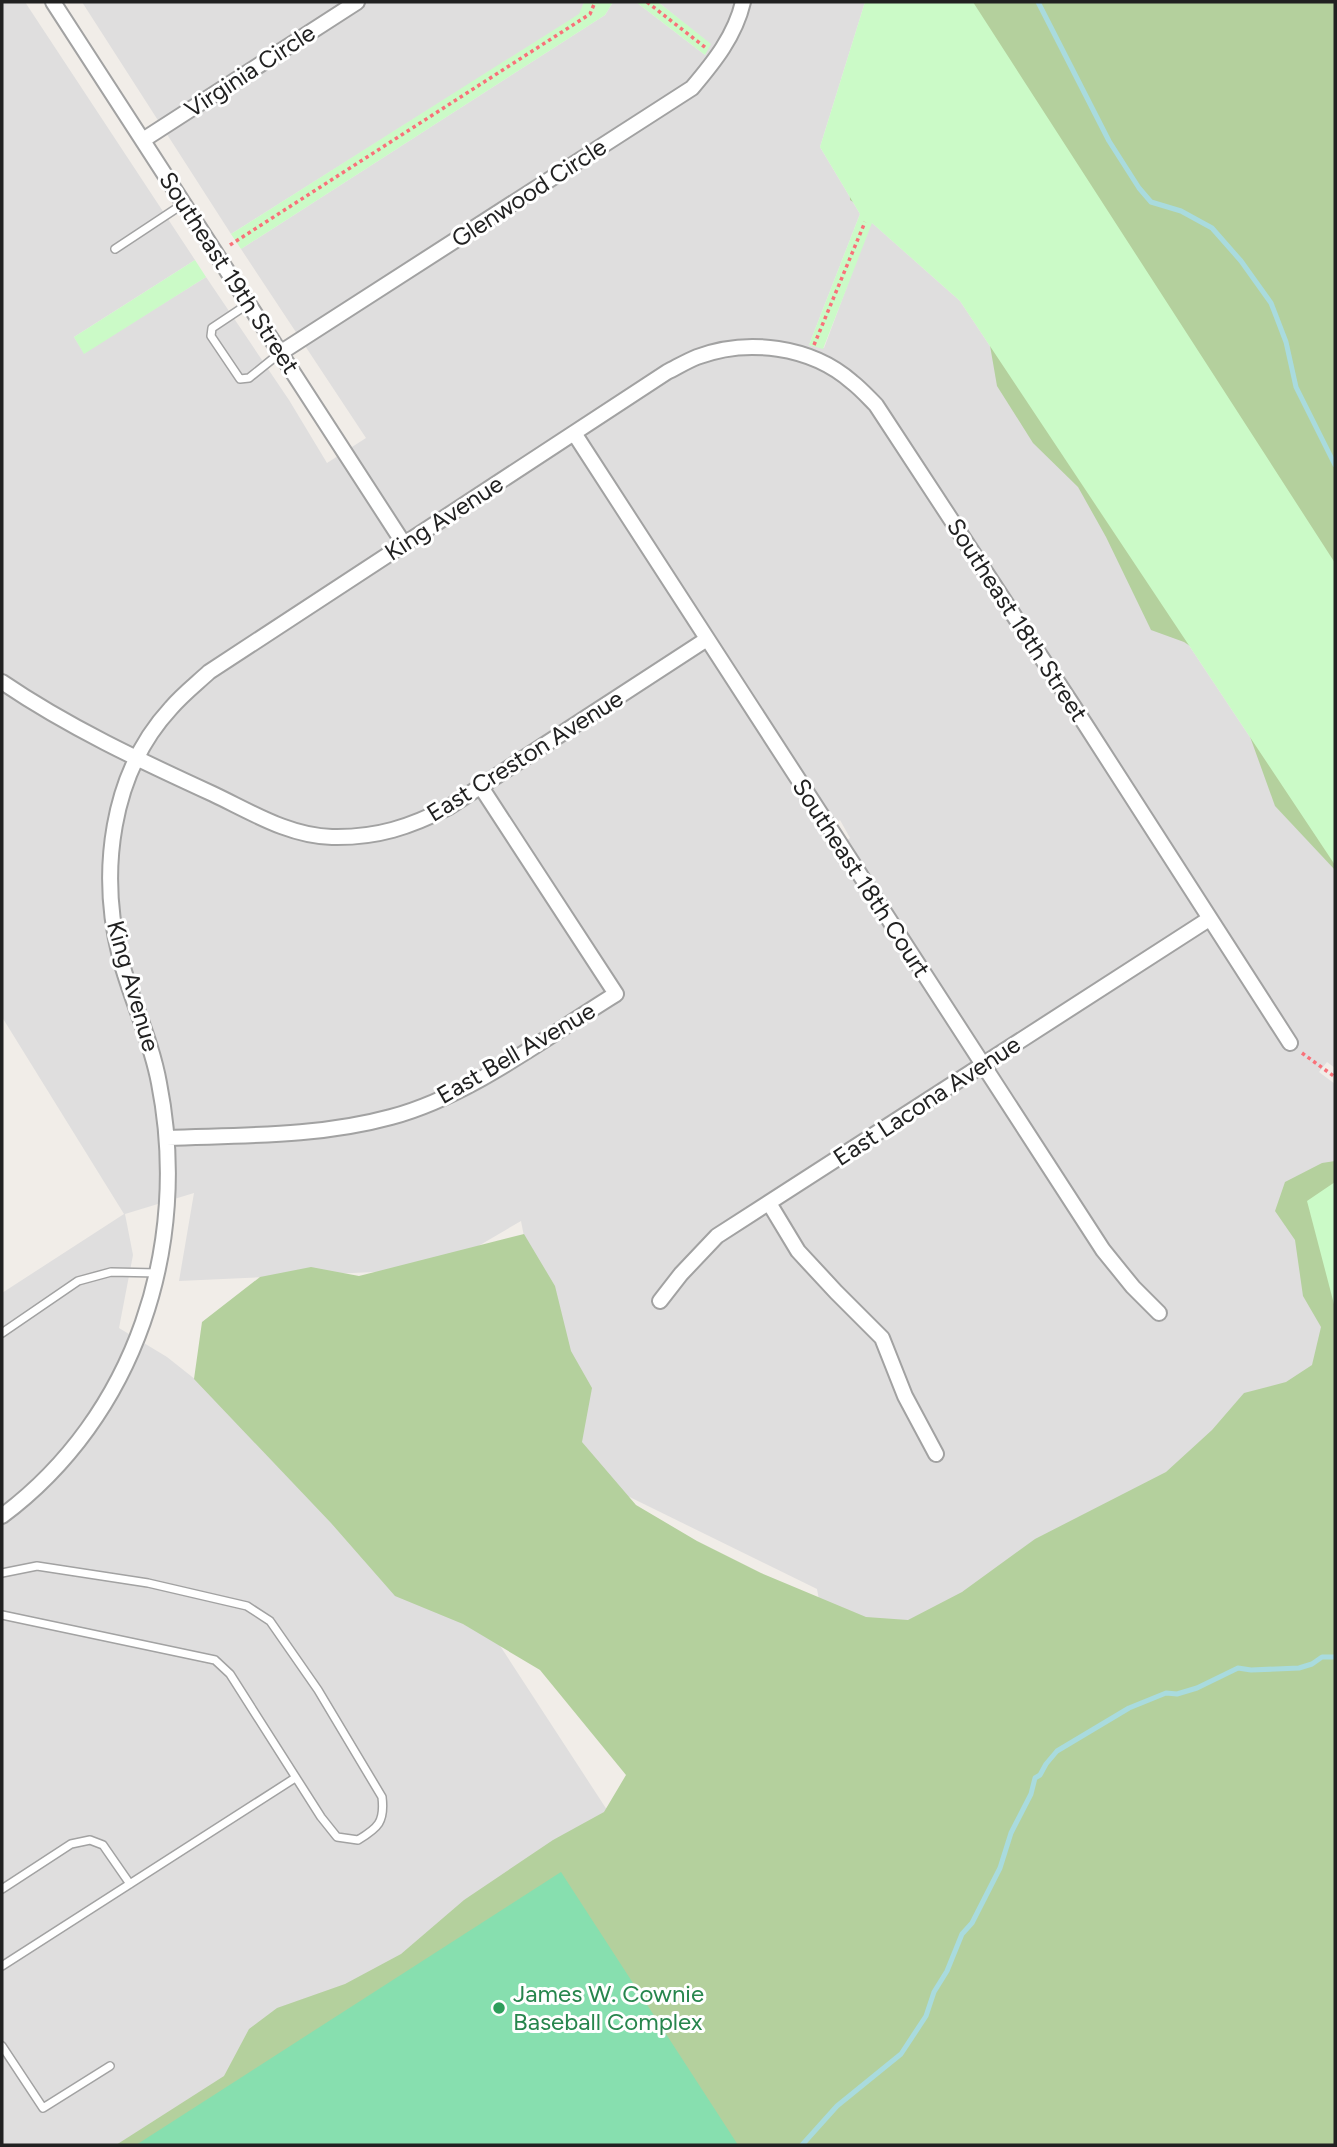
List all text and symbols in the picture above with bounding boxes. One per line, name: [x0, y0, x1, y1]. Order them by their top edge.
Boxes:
street label: Virginia Circle: [179, 18, 320, 123]
street label: Glenwood Circle: [446, 132, 612, 253]
street label: Southeast 19th Street: [153, 166, 306, 379]
street label: King Avenue: [379, 469, 508, 566]
street label: Southeast 18th Street: [941, 513, 1094, 727]
street label: East Creston Avenue: [421, 683, 628, 828]
street label: Southeast 18th Court: [786, 773, 936, 982]
street label: King Avenue: [101, 917, 166, 1055]
street label: East Bell Avenue: [431, 995, 600, 1110]
street label: East Lacona Avenue: [828, 1029, 1026, 1172]
place label: James W. Cownie Baseball Complex: [513, 1979, 704, 2036]
marker: James W. Cownie Baseball Complex: [491, 2000, 507, 2016]

